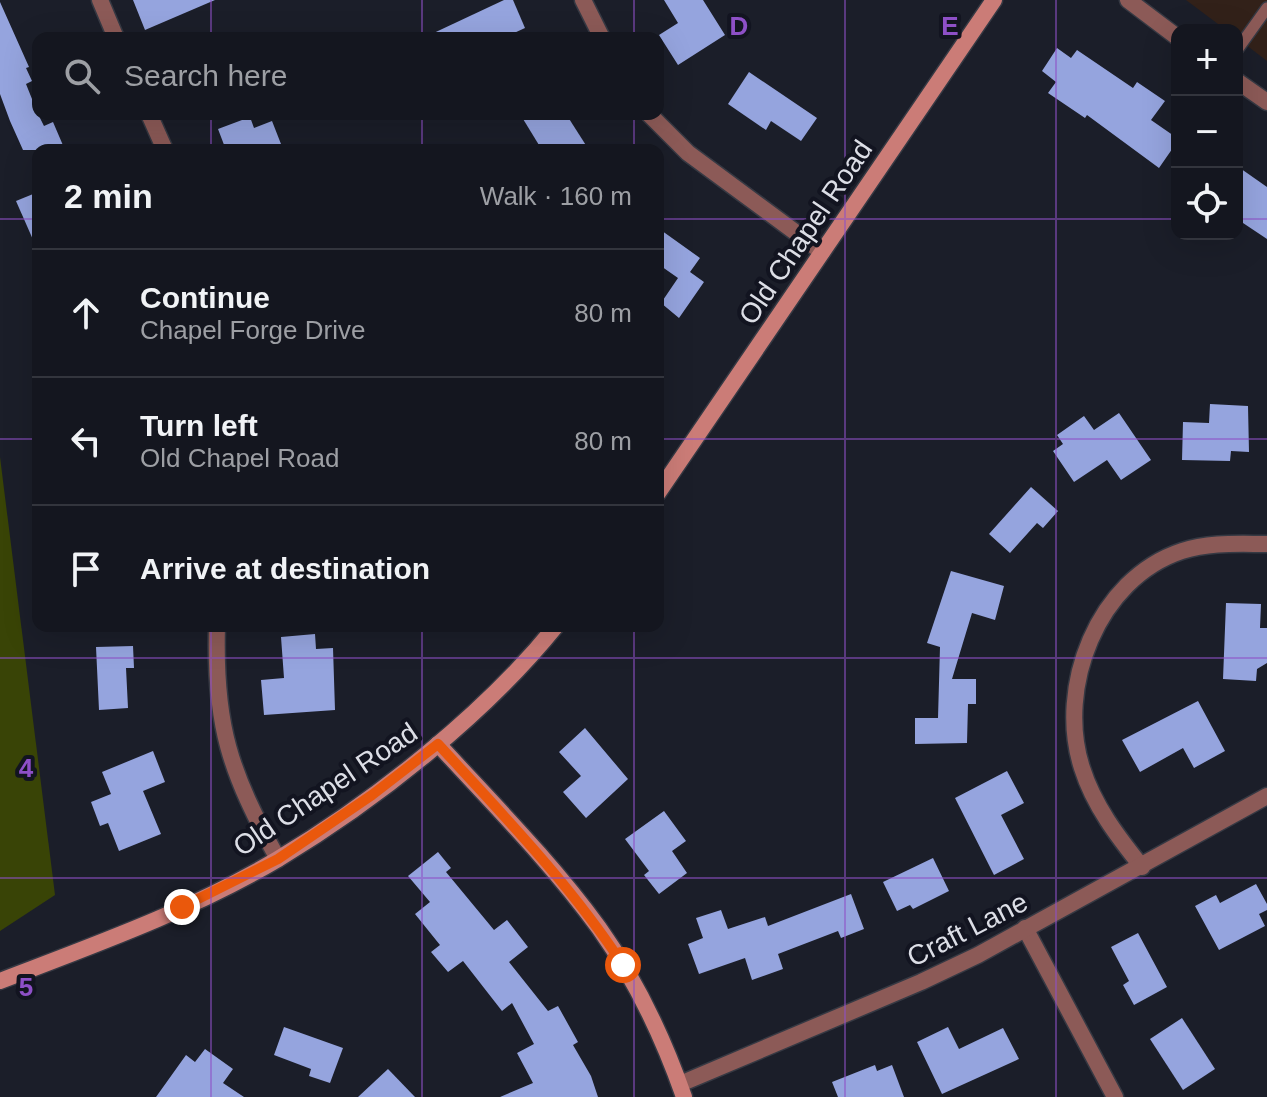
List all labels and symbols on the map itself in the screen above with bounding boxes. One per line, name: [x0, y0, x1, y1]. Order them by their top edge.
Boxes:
text: D: [730, 11, 748, 41]
text: E: [941, 11, 959, 41]
street label: Old Chapel Road: [733, 135, 878, 330]
street label: Old Chapel Road: [228, 717, 423, 862]
text: 4: [19, 753, 34, 783]
street label: Craft Lane: [902, 886, 1033, 973]
route end: [164, 889, 200, 925]
route start: [605, 947, 641, 983]
text: 5: [19, 972, 33, 1002]

